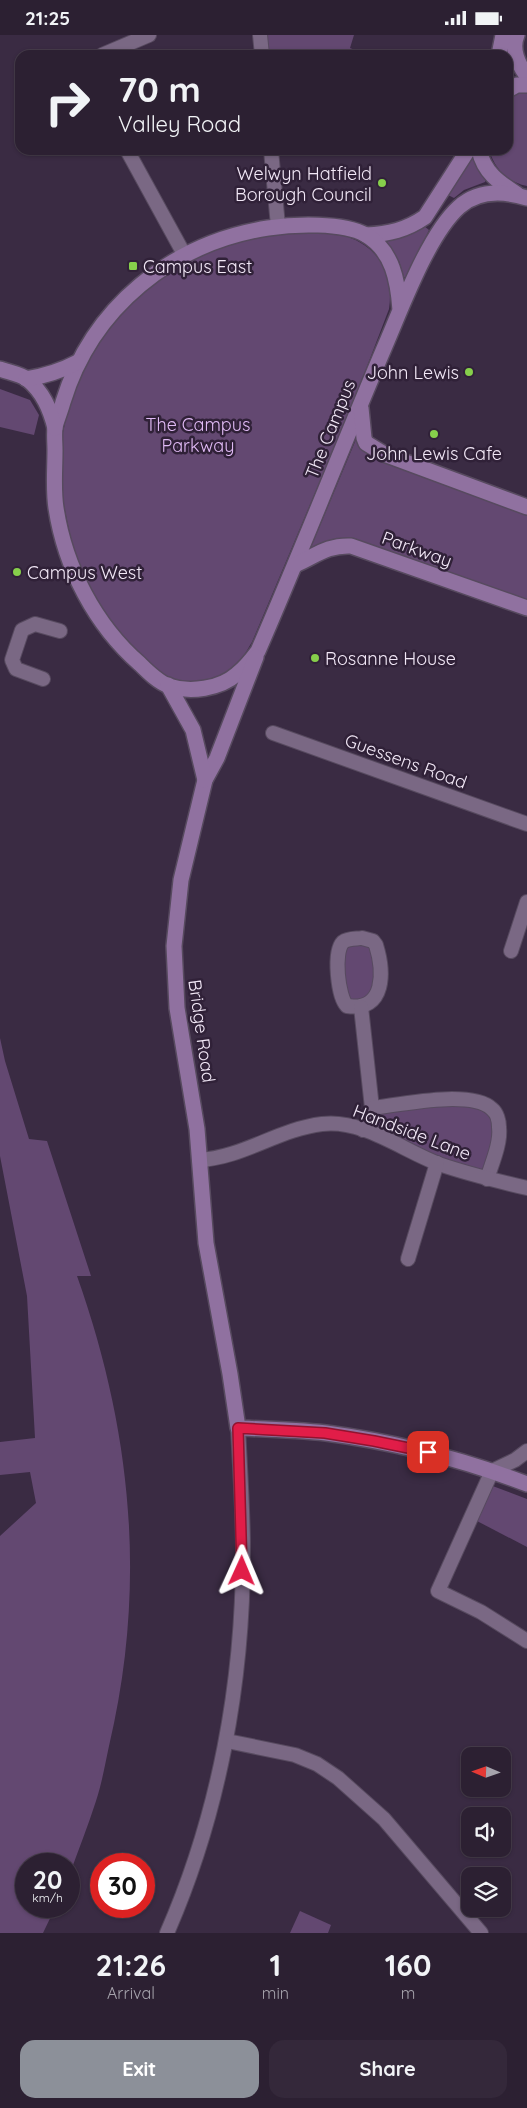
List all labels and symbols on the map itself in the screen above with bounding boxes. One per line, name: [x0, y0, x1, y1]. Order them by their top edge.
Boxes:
place label: Welwyn Hatfield Borough Council: [235, 162, 372, 206]
marker: Welwyn Hatfield Borough Council: [376, 177, 388, 189]
place label: Campus East: [143, 255, 252, 278]
marker: Campus East: [127, 260, 139, 272]
place label: John Lewis: [367, 361, 459, 384]
marker: John Lewis: [463, 366, 475, 378]
street label: The Campus: [300, 376, 360, 482]
park label: The Campus Parkway: [146, 413, 250, 457]
marker: John Lewis Cafe: [428, 428, 440, 440]
place label: John Lewis Cafe: [366, 442, 502, 465]
street label: Parkway: [379, 526, 455, 572]
place label: Campus West: [27, 561, 142, 584]
marker: Campus West: [11, 566, 23, 578]
place label: Rosanne House: [325, 647, 456, 670]
marker: Rosanne House: [309, 652, 321, 664]
street label: Guessens Road: [342, 728, 470, 794]
street label: Bridge Road: [183, 978, 221, 1084]
street label: Handside Lane: [350, 1099, 474, 1165]
pin: [407, 1431, 449, 1473]
position arrow: [215, 1544, 267, 1596]
north arrow: [461, 1747, 511, 1797]
speed limit sign: 30: [90, 1853, 155, 1918]

